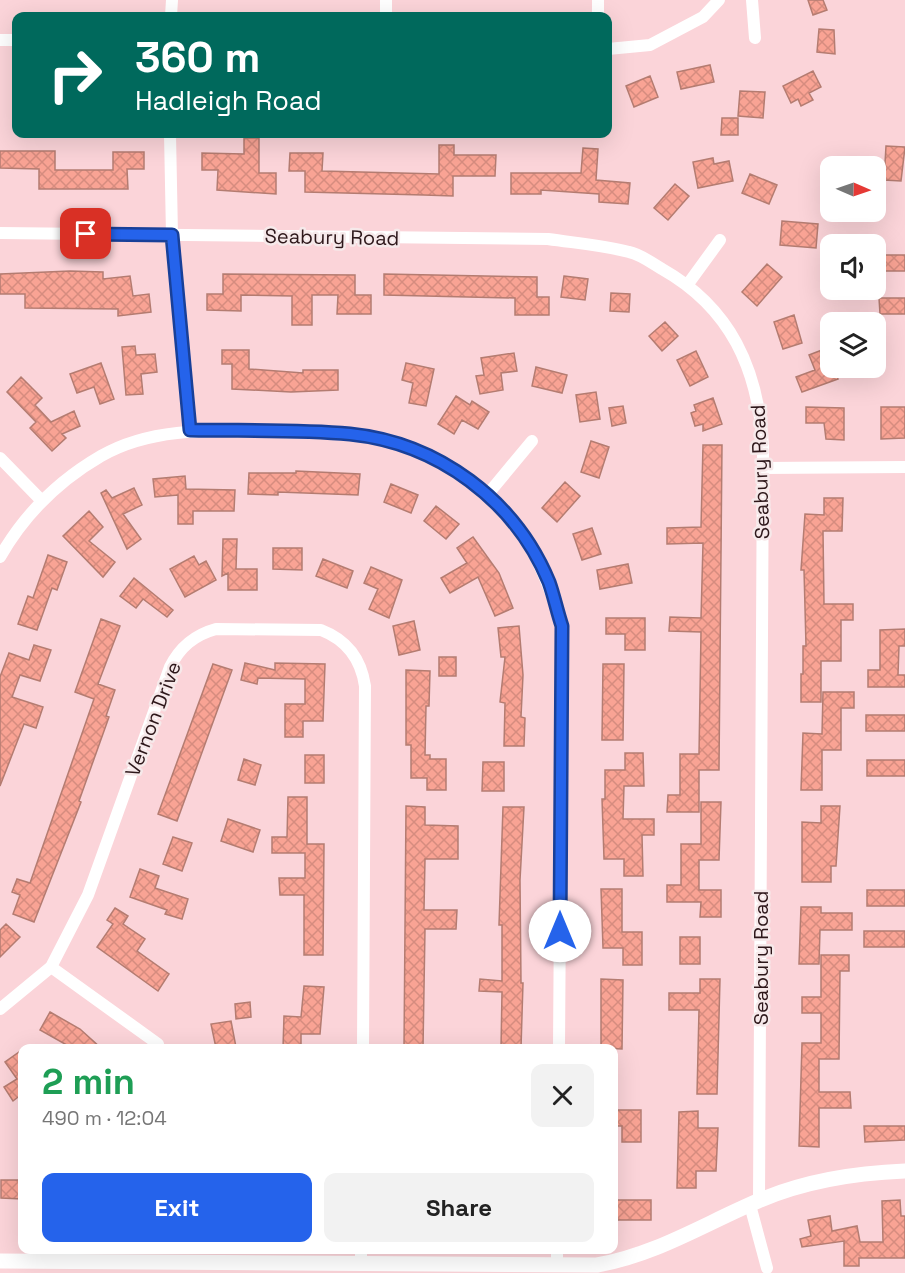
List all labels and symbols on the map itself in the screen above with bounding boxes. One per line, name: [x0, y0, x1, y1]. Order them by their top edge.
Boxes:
north arrow: [820, 156, 886, 222]
pin: [60, 208, 111, 259]
street label: Seabury Road: [264, 223, 400, 251]
street label: Seabury Road: [745, 404, 775, 540]
street label: Vernon Drive: [119, 658, 187, 780]
street label: Seabury Road: [748, 891, 774, 1025]
position arrow: [528, 899, 592, 963]

